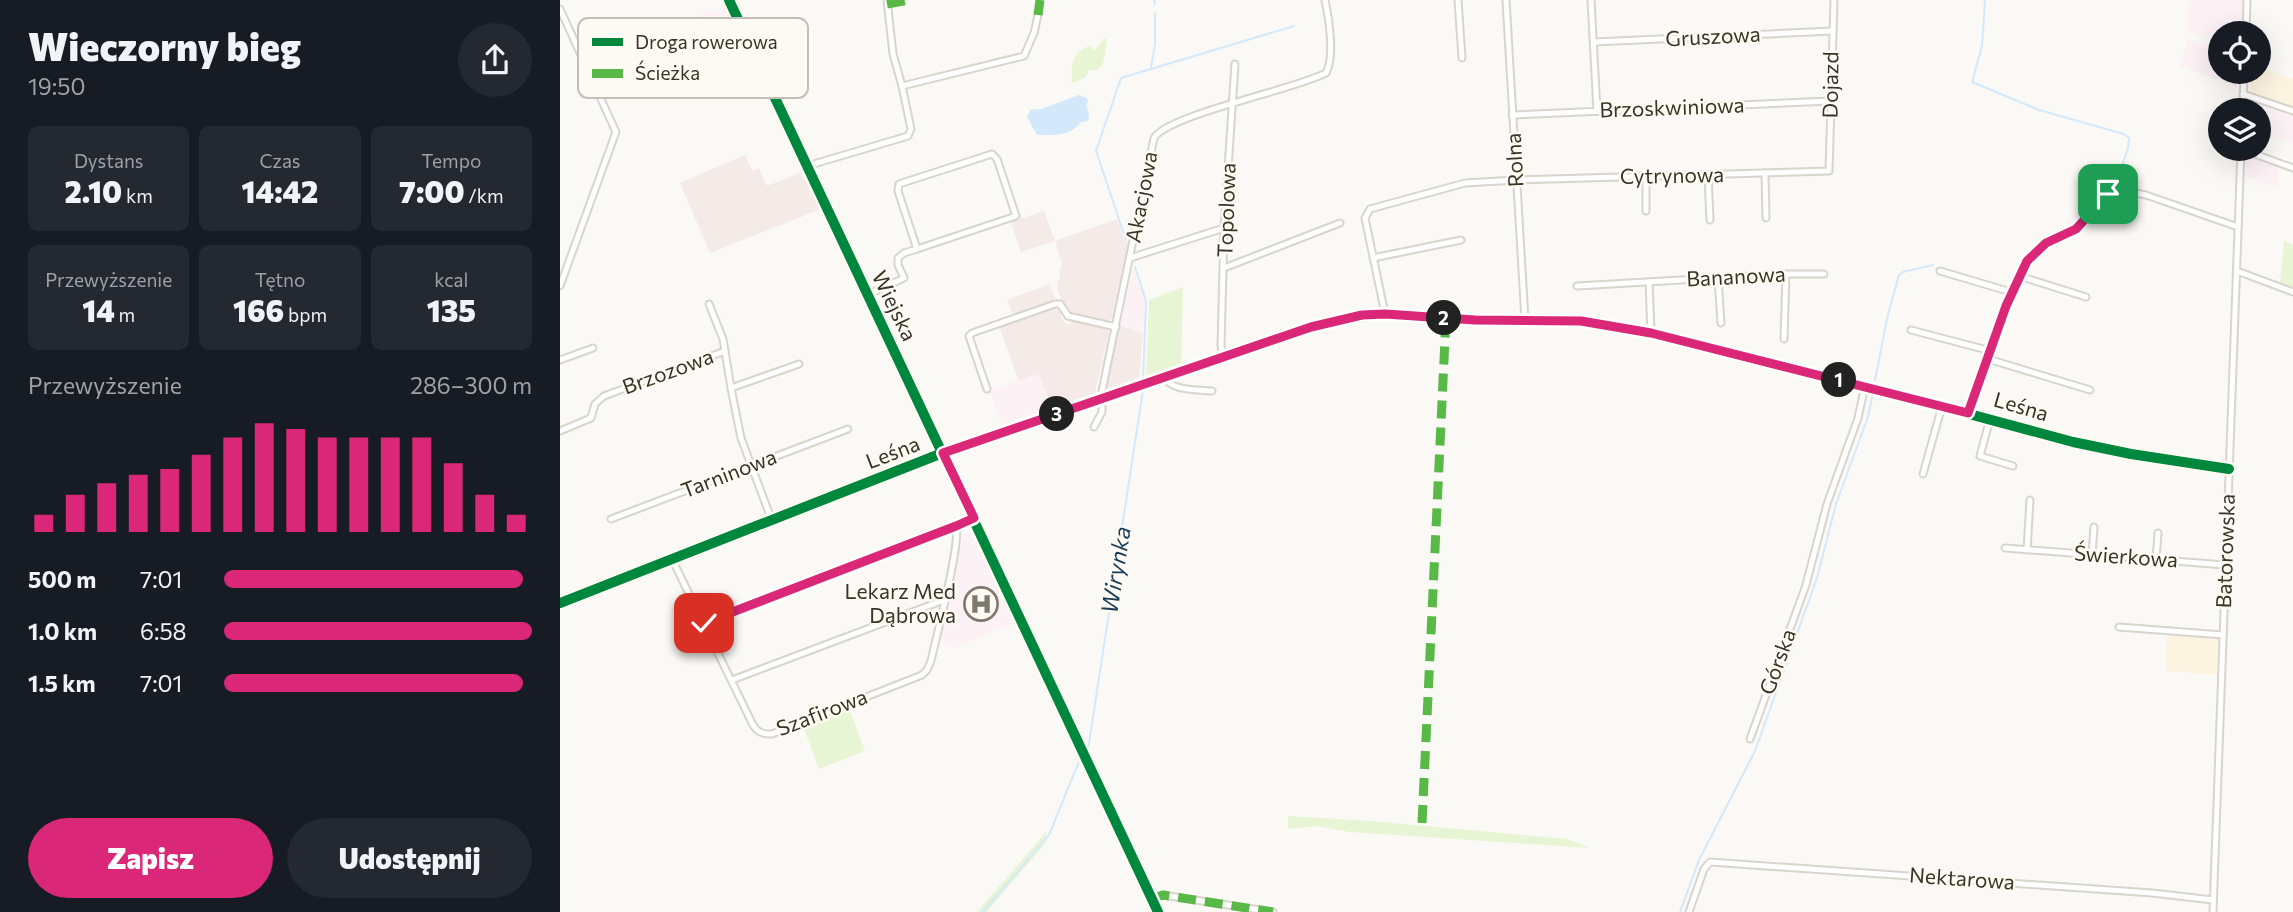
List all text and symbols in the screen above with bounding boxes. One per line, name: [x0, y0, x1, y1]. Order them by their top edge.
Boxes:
legend: [578, 18, 808, 98]
street label: Gruszowa: [1665, 21, 1761, 50]
map controls: [2208, 21, 2271, 161]
button: locate: [2208, 21, 2271, 84]
text: Wieczorny bieg: [28, 22, 301, 69]
button: share: [458, 23, 532, 97]
text: Droga rowerowa: [635, 30, 778, 53]
street label: Dojazd: [1816, 51, 1843, 119]
text: Ścieżka: [635, 60, 700, 84]
text: 19:50: [28, 72, 85, 100]
street label: Brzoskwiniowa: [1599, 91, 1745, 122]
button: layers: [2208, 98, 2271, 161]
street label: Rolna: [1500, 132, 1527, 188]
text: Dystans: [74, 149, 143, 172]
text: Czas: [259, 149, 301, 172]
text: Tempo: [421, 149, 481, 172]
street label: Akacjowa: [1119, 149, 1162, 244]
street label: Cytrynowa: [1620, 161, 1724, 188]
street label: Topolowa: [1211, 162, 1240, 258]
pin: [2078, 164, 2138, 224]
text: 2.10: [65, 172, 122, 209]
text: 14:42: [242, 172, 318, 209]
text: 7:00: [399, 172, 465, 209]
icon: arrive: [2089, 175, 2127, 213]
text: km: [122, 184, 153, 207]
text: /km: [465, 184, 504, 207]
street label: Bananowa: [1686, 260, 1786, 291]
street label: Wiejska: [868, 266, 923, 345]
text: Przewyższenie: [45, 268, 172, 291]
text: Tętno: [255, 268, 305, 291]
text: kcal: [434, 268, 468, 291]
text: 14: [82, 291, 115, 328]
text: 166: [233, 291, 284, 328]
text: 135: [427, 291, 476, 328]
pin: 2: [1426, 300, 1462, 336]
text: m: [115, 303, 135, 326]
text: bpm: [284, 303, 327, 326]
text: 2: [1438, 306, 1449, 329]
street label: Brzozowa: [619, 343, 716, 399]
pin: 1: [1822, 362, 1856, 398]
text: 1: [1834, 368, 1843, 391]
text: Przewyższenie: [28, 371, 182, 399]
text: 286–300 m: [410, 371, 532, 399]
street label: Leśna: [1991, 386, 2052, 425]
pin: 3: [1040, 396, 1074, 432]
text: 3: [1051, 402, 1062, 425]
street label: Leśna: [862, 430, 923, 473]
street label: Tarninowa: [677, 443, 780, 502]
street label: Batorowska: [2210, 493, 2239, 609]
water label: Wirynka: [1094, 524, 1136, 616]
street label: Świerkowa: [2073, 539, 2179, 572]
text: 500 m: [28, 565, 96, 593]
text: 7:01: [140, 565, 182, 593]
place label: Lekarz Med Dąbrowa: [844, 578, 956, 627]
hospital icon: Lekarz Med Dąbrowa: [962, 585, 1000, 623]
pin: [674, 593, 734, 653]
icon: check: [685, 604, 723, 642]
text: 1.0 km: [28, 617, 97, 645]
text: 6:58: [140, 617, 187, 645]
street label: Górska: [1753, 625, 1800, 698]
text: 1.5 km: [28, 669, 96, 697]
text: 7:01: [140, 669, 182, 697]
street label: Szafirowa: [773, 683, 870, 740]
button: Zapisz: [28, 818, 273, 898]
button: Udostępnij: [287, 818, 532, 898]
street label: Nektarowa: [1909, 861, 2016, 894]

